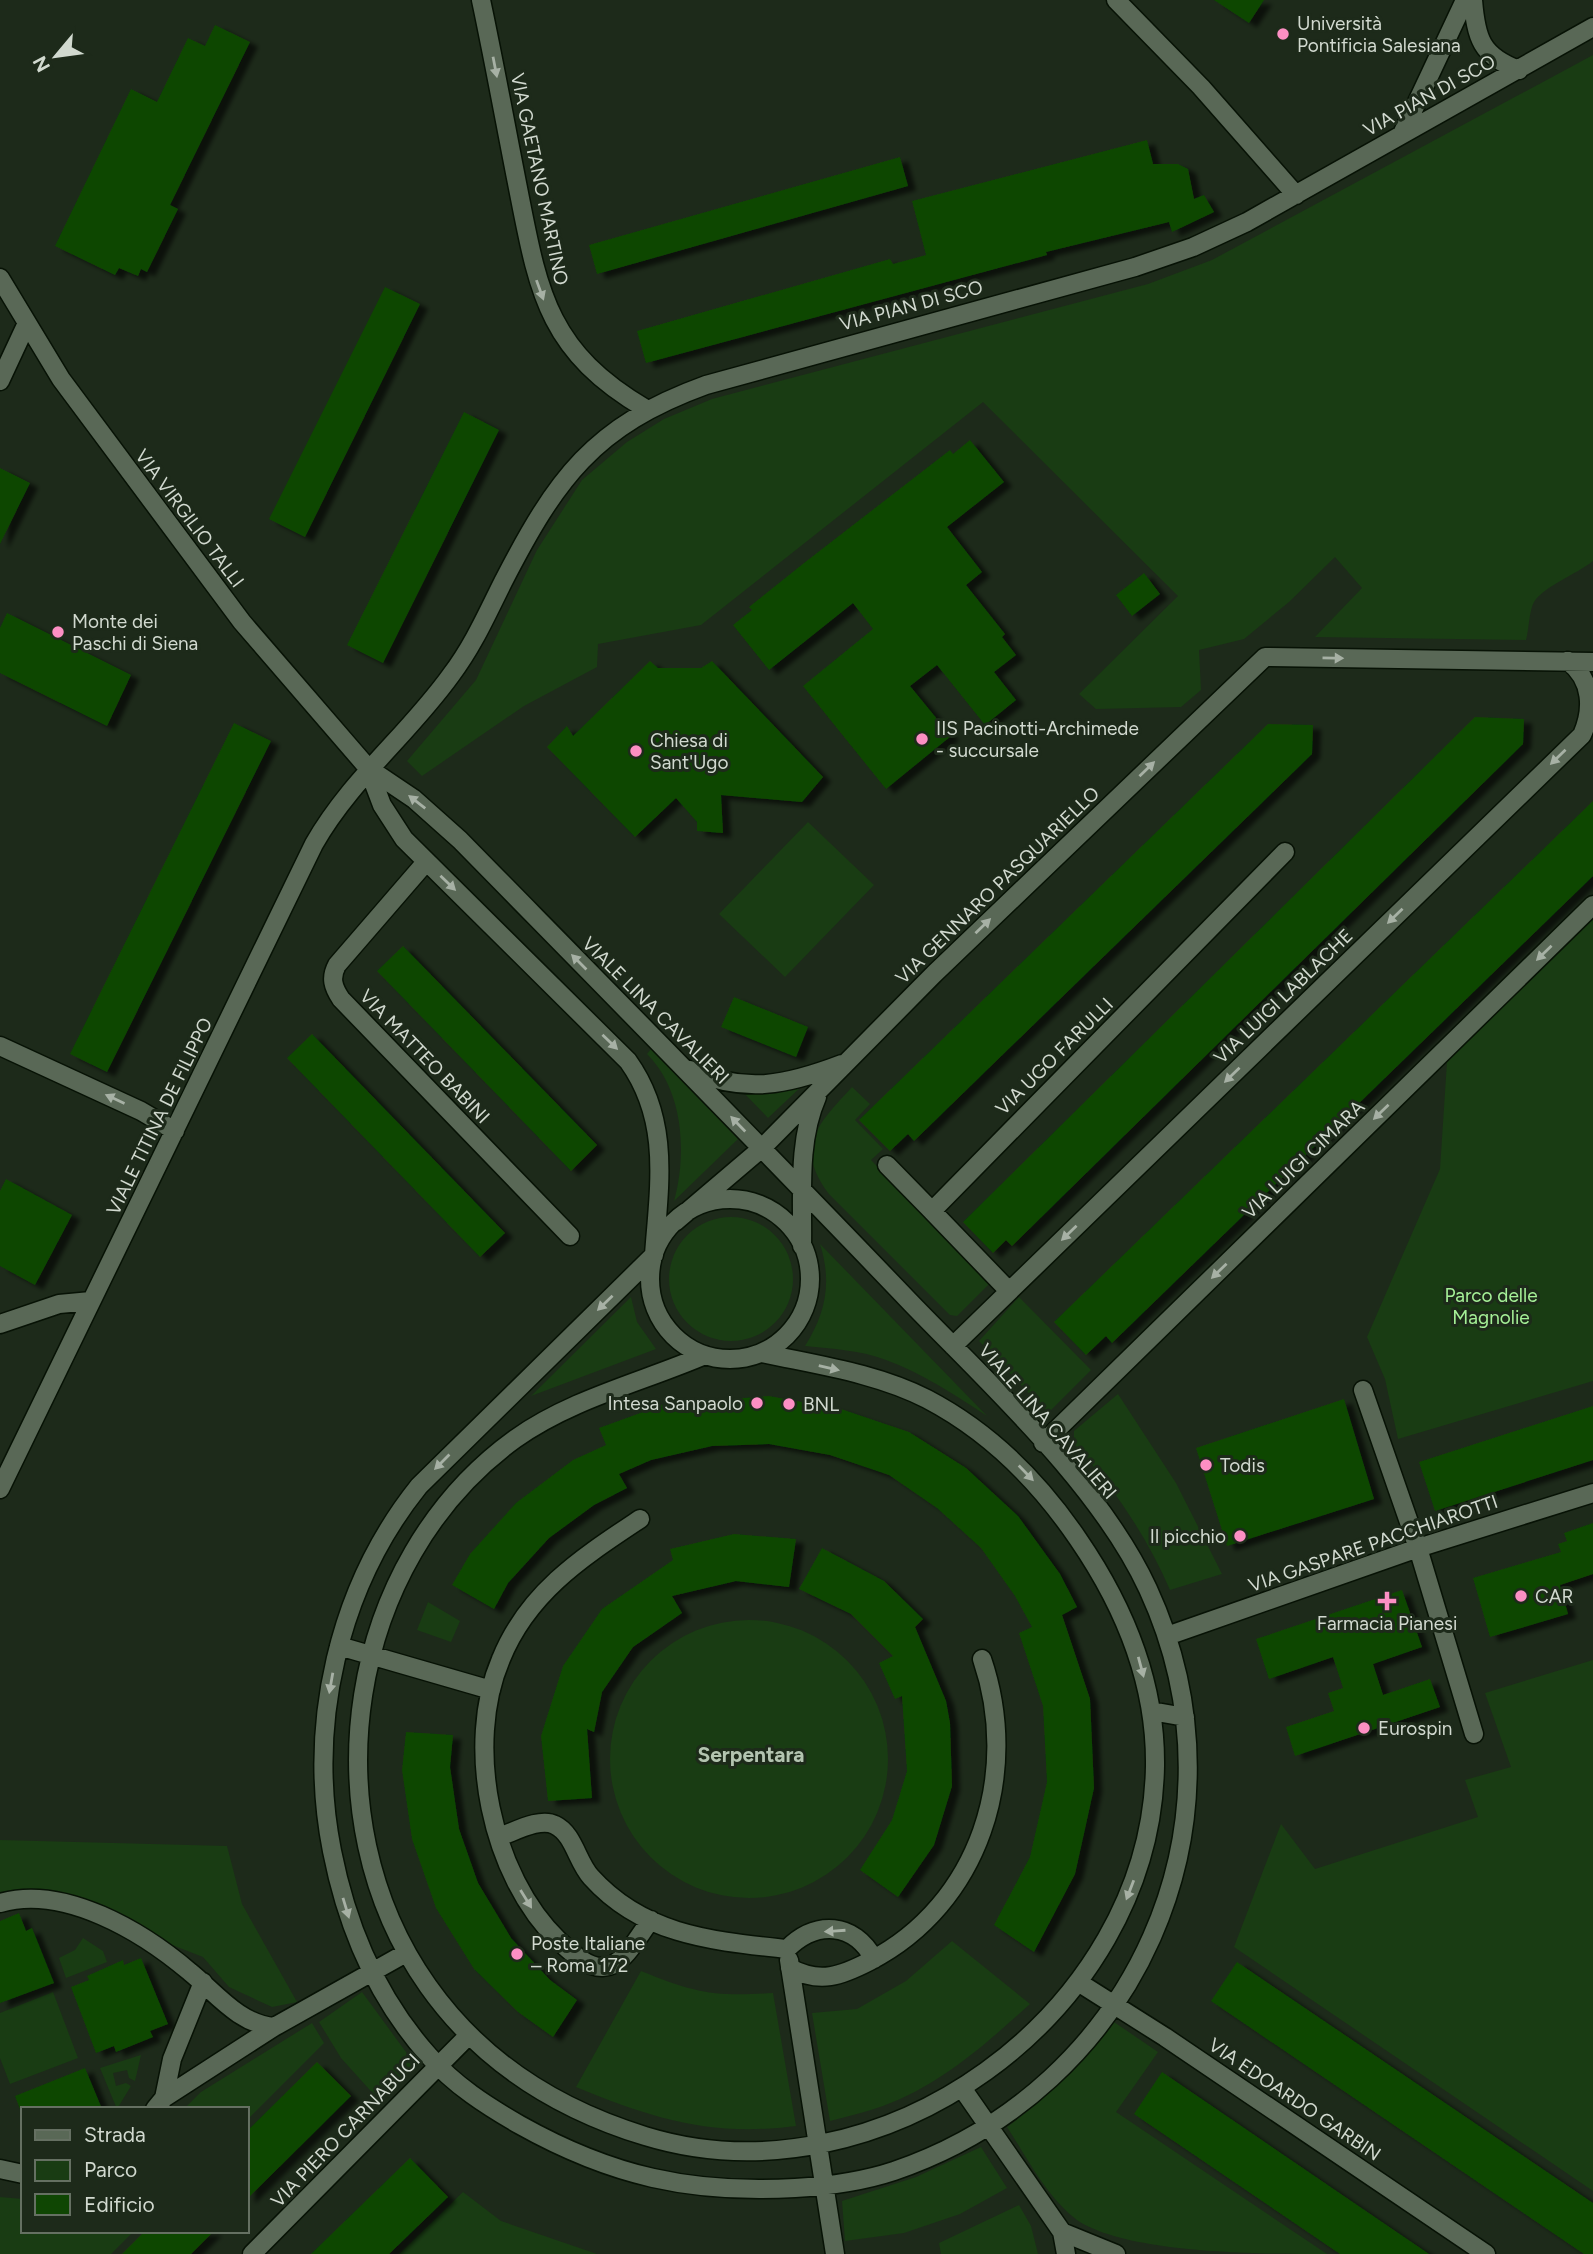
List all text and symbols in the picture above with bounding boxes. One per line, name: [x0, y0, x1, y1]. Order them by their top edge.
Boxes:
place label: Università Pontificia Salesiana: [1297, 12, 1461, 57]
north arrow: [21, 21, 91, 91]
marker: Università Pontificia Salesiana: [1275, 26, 1291, 42]
street label: VIA PIAN DI SCO: [1359, 50, 1499, 141]
text: N: [28, 52, 55, 76]
one-way arrow: [489, 56, 500, 78]
street label: VIA GAETANO MARTINO: [506, 71, 573, 287]
street label: VIA PIAN DI SCO: [837, 275, 985, 336]
one-way arrow: [535, 279, 546, 300]
street label: VIA VIRGILIO TALLI: [130, 445, 249, 592]
place label: Monte dei Paschi di Siena: [72, 610, 198, 655]
marker: Monte dei Paschi di Siena: [50, 624, 66, 640]
one-way arrow: [1322, 652, 1344, 664]
place label: IIS Pacinotti-Archimede - succursale: [936, 717, 1139, 762]
place label: Chiesa di Sant'Ugo: [650, 729, 729, 774]
marker: IIS Pacinotti-Archimede - succursale: [914, 731, 930, 747]
marker: Chiesa di Sant'Ugo: [628, 743, 644, 759]
one-way arrow: [1550, 749, 1567, 765]
one-way arrow: [1138, 761, 1155, 777]
street label: VIA GENNARO PASQUARIELLO: [891, 782, 1104, 989]
one-way arrow: [409, 794, 427, 809]
one-way arrow: [439, 874, 456, 891]
one-way arrow: [1387, 908, 1404, 924]
one-way arrow: [975, 918, 992, 935]
street label: VIA LUIGI LABLACHE: [1209, 924, 1358, 1069]
street label: VIALE LINA CAVALIERI: [577, 932, 734, 1089]
one-way arrow: [1536, 944, 1553, 960]
one-way arrow: [570, 953, 587, 970]
street label: VIA MATTEO BABINI: [355, 985, 494, 1128]
street label: VIA UGO FARULLI: [991, 993, 1118, 1120]
street label: VIALE TITINA DE FILIPPO: [102, 1014, 217, 1219]
one-way arrow: [602, 1034, 618, 1050]
one-way arrow: [1224, 1066, 1241, 1082]
one-way arrow: [105, 1093, 125, 1105]
street label: VIA LUIGI CIMARA: [1237, 1095, 1369, 1224]
one-way arrow: [1373, 1103, 1390, 1120]
one-way arrow: [730, 1115, 747, 1132]
one-way arrow: [1060, 1225, 1077, 1242]
one-way arrow: [1210, 1262, 1227, 1279]
park label: Parco delle Magnolie: [1444, 1284, 1538, 1329]
one-way arrow: [597, 1295, 614, 1312]
street label: VIALE LINA CAVALIERI: [974, 1339, 1121, 1504]
one-way arrow: [818, 1362, 840, 1373]
place label: Intesa Sanpaolo: [607, 1392, 743, 1415]
place label: BNL: [803, 1393, 839, 1416]
marker: Intesa Sanpaolo: [749, 1395, 765, 1411]
marker: BNL: [781, 1396, 797, 1412]
one-way arrow: [434, 1453, 451, 1469]
place label: Todis: [1220, 1454, 1265, 1477]
marker: Todis: [1198, 1457, 1214, 1473]
one-way arrow: [1018, 1464, 1034, 1481]
street label: VIA GASPARE PACCHIAROTTI: [1245, 1490, 1501, 1597]
place label: Il picchio: [1150, 1525, 1226, 1548]
marker: Il picchio: [1232, 1528, 1248, 1544]
place label: CAR: [1535, 1585, 1574, 1608]
marker: CAR: [1513, 1588, 1529, 1604]
marker: Farmacia Pianesi: [1379, 1593, 1395, 1609]
place label: Farmacia Pianesi: [1317, 1612, 1457, 1635]
one-way arrow: [1136, 1656, 1147, 1678]
one-way arrow: [325, 1672, 336, 1694]
place label: Eurospin: [1378, 1717, 1452, 1740]
marker: Eurospin: [1356, 1720, 1372, 1736]
district label: Serpentara: [697, 1742, 805, 1767]
one-way arrow: [1124, 1879, 1135, 1900]
one-way arrow: [519, 1889, 532, 1909]
one-way arrow: [342, 1897, 352, 1918]
one-way arrow: [824, 1926, 846, 1937]
place label: Poste Italiane – Roma 172: [531, 1932, 645, 1977]
marker: Poste Italiane – Roma 172: [509, 1946, 525, 1962]
street label: VIA EDOARDO GARBIN: [1204, 2033, 1385, 2166]
street label: VIA PIERO CARNABUCI: [266, 2049, 425, 2212]
legend: [21, 2107, 248, 2233]
text: Strada: [84, 2122, 146, 2147]
text: Parco: [84, 2157, 137, 2182]
text: Edificio: [84, 2192, 155, 2217]

